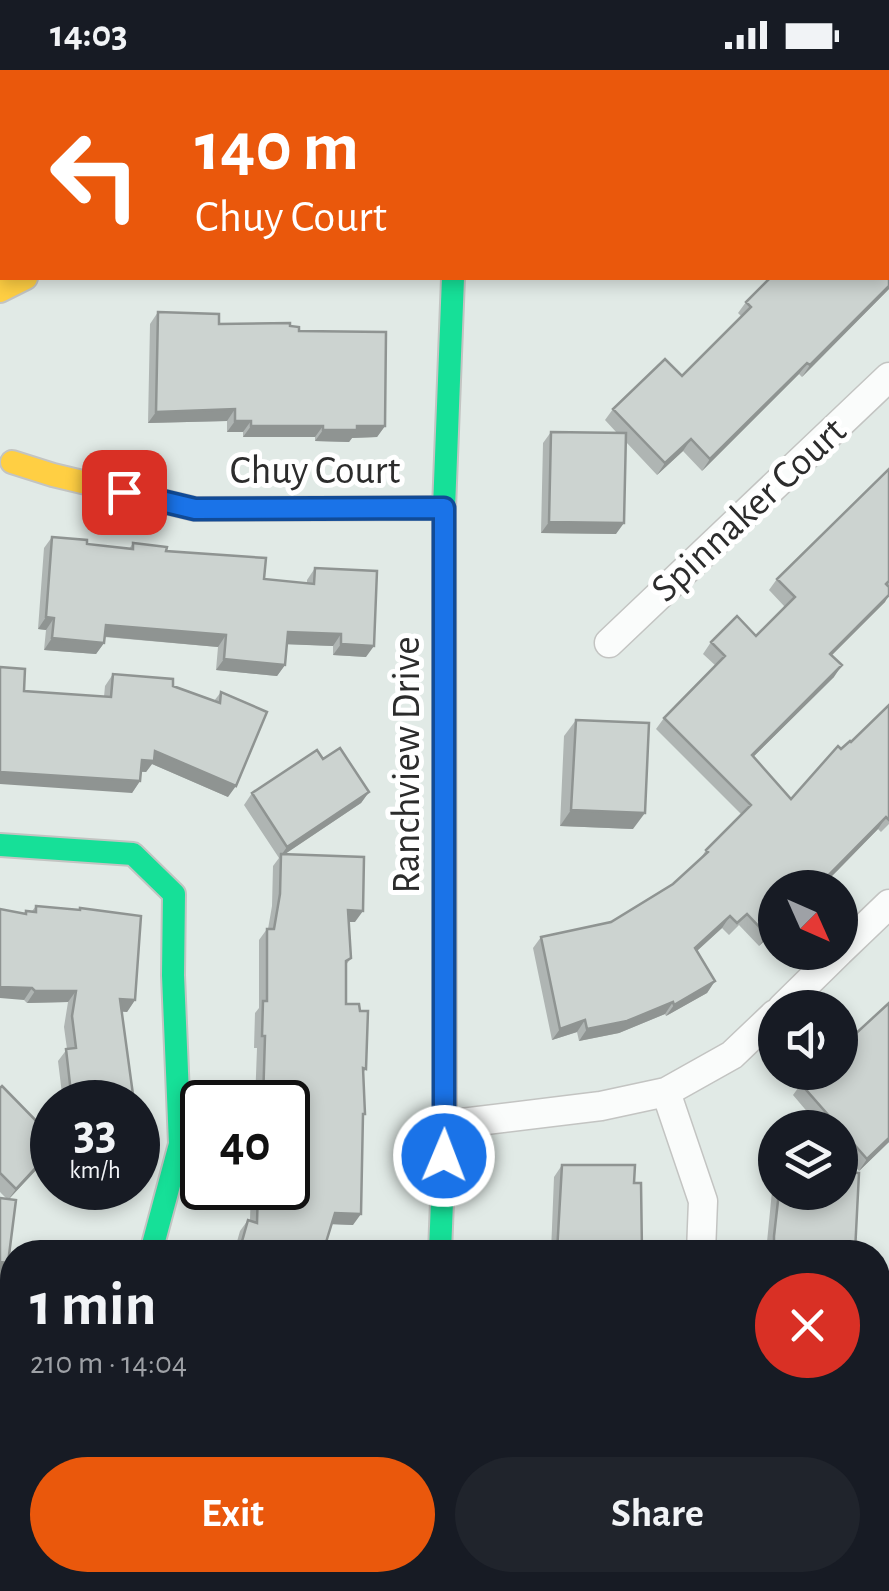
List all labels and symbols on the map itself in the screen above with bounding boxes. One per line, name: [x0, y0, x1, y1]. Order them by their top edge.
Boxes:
street label: Spinnaker Court: [644, 410, 854, 610]
pin: [82, 450, 167, 535]
street label: Chuy Court: [230, 451, 400, 491]
street label: Ranchview Drive: [387, 636, 427, 894]
north arrow: [758, 870, 858, 970]
speed limit sign: 40: [180, 1080, 310, 1210]
position arrow: [392, 1104, 496, 1208]

